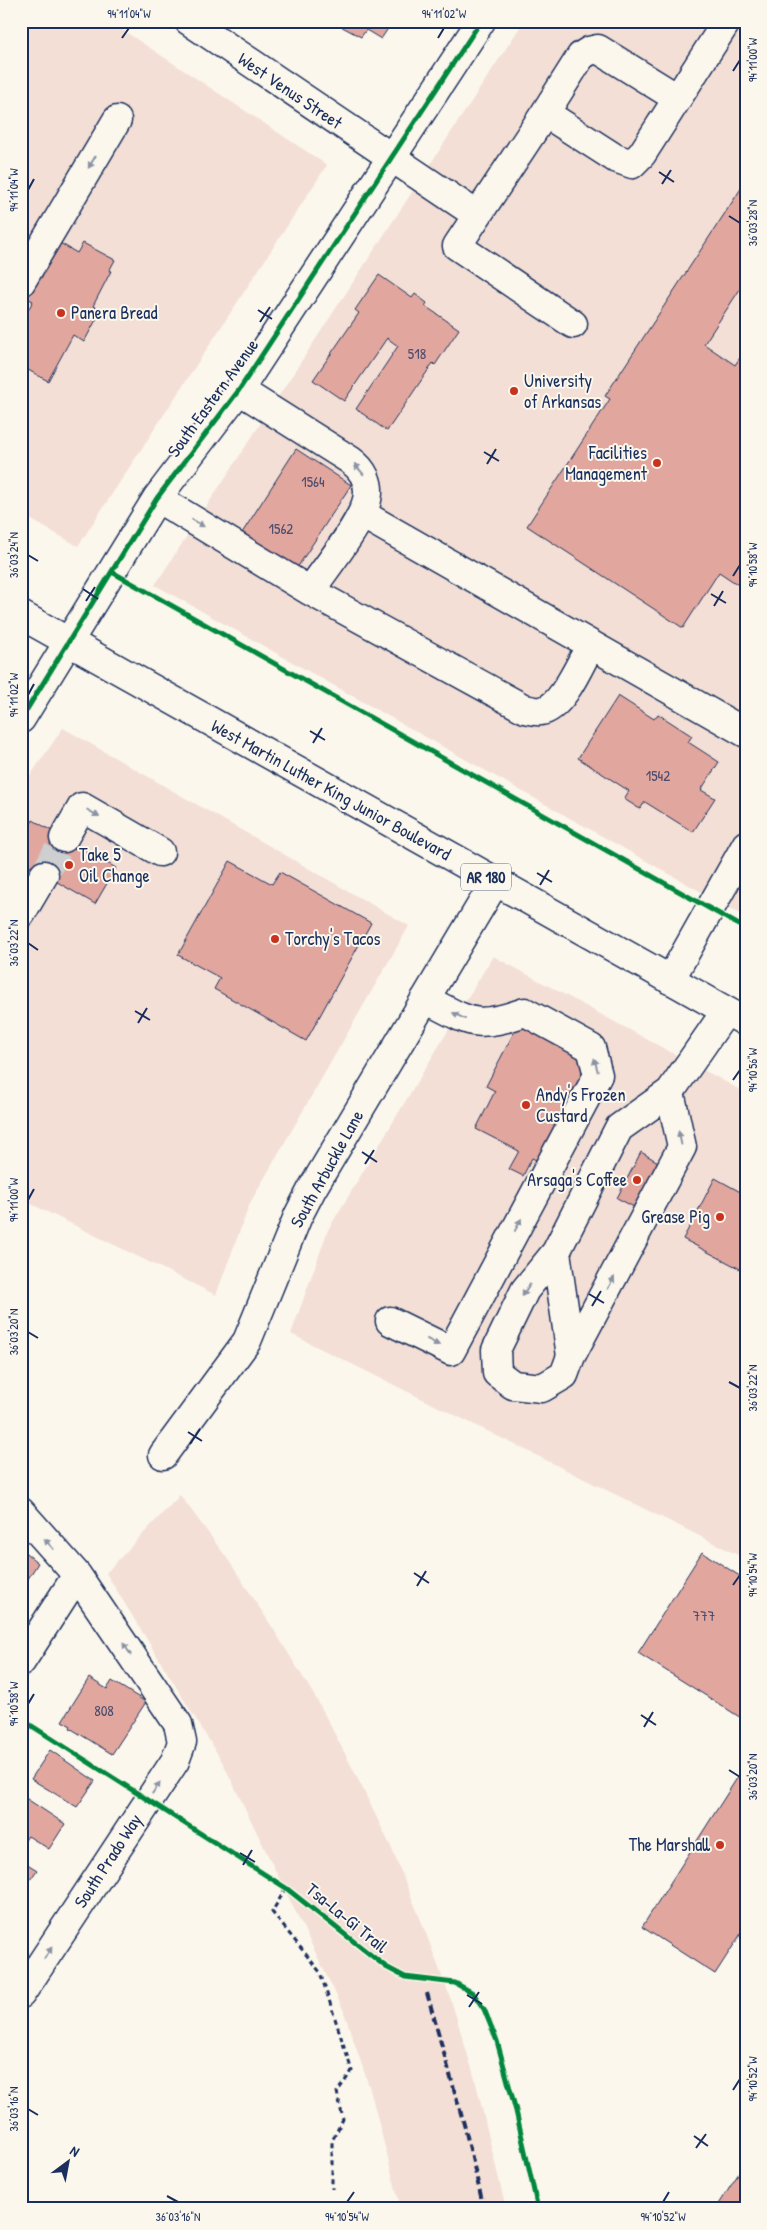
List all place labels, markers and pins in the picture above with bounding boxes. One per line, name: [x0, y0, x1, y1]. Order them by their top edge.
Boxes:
place label: Panera Bread: [71, 300, 157, 325]
marker: Panera Bread: [55, 307, 67, 319]
place label: University of Arkansas: [524, 368, 601, 414]
marker: University of Arkansas: [508, 385, 520, 397]
place label: Facilities Management: [565, 440, 648, 486]
marker: Facilities Management: [651, 457, 663, 469]
place label: Take 5 Oil Change: [79, 842, 150, 888]
marker: Take 5 Oil Change: [63, 859, 75, 871]
place label: Torchy's Tacos: [285, 926, 381, 951]
marker: Torchy's Tacos: [269, 933, 281, 945]
place label: Andy's Frozen Custard: [536, 1082, 626, 1128]
marker: Andy's Frozen Custard: [520, 1099, 532, 1111]
place label: Arsaga's Coffee: [527, 1167, 627, 1192]
marker: Arsaga's Coffee: [631, 1174, 643, 1186]
place label: Grease Pig: [641, 1204, 710, 1229]
marker: Grease Pig: [714, 1211, 726, 1223]
place label: The Marshall: [629, 1832, 710, 1857]
marker: The Marshall: [714, 1839, 726, 1851]

